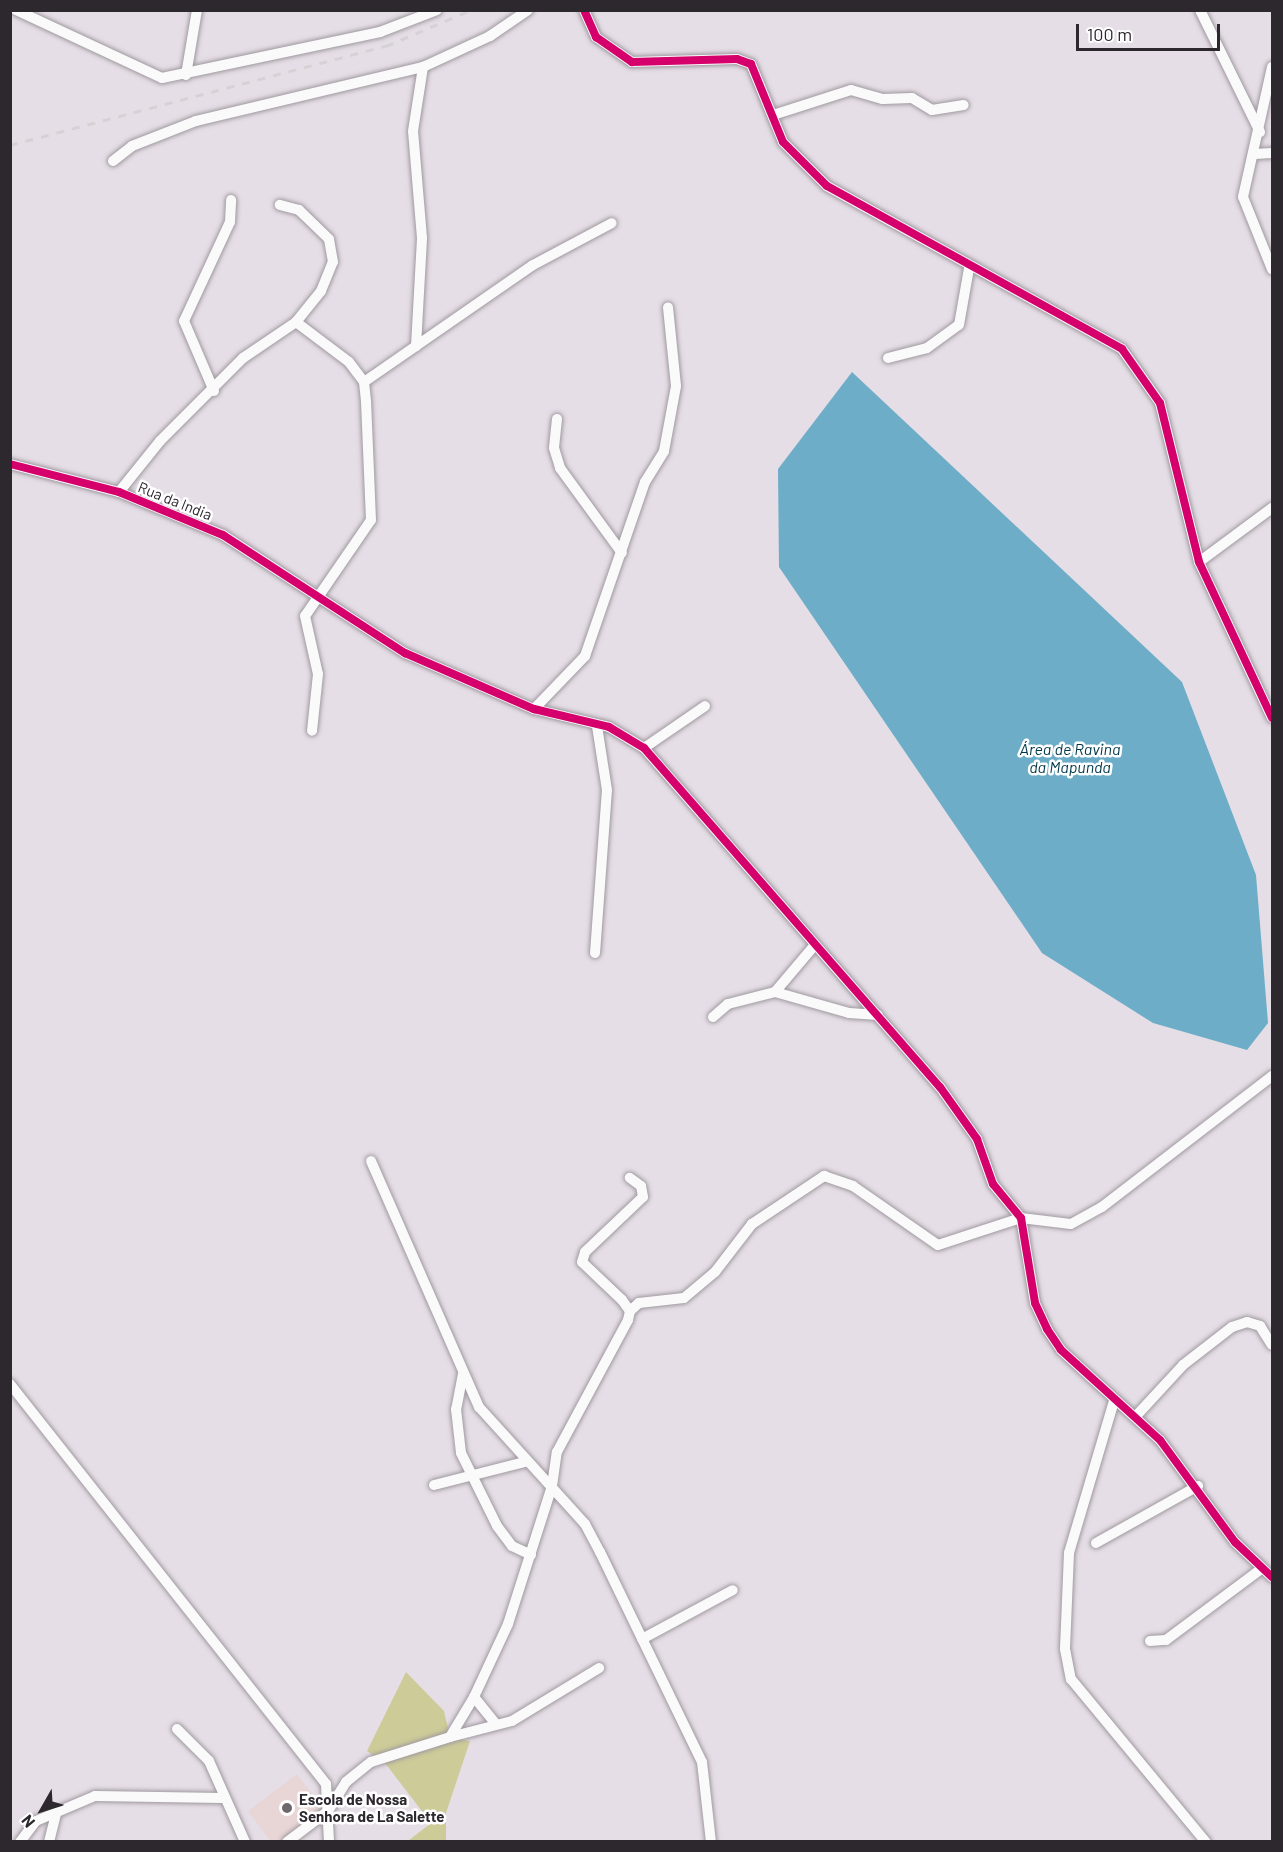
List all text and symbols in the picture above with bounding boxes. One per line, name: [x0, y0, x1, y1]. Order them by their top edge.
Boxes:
scale bar: [1079, 12, 1223, 50]
text: 100 m: [1087, 23, 1132, 45]
street label: Rua da India: [135, 478, 215, 524]
water label: Área de Ravina da Mapunda: [1020, 739, 1120, 777]
north arrow: [12, 1780, 72, 1840]
place label: Escola de Nossa Senhora de La Salette: [299, 1790, 444, 1825]
marker: Escola de Nossa Senhora de La Salette: [280, 1801, 294, 1815]
text: N: [17, 1812, 38, 1832]

